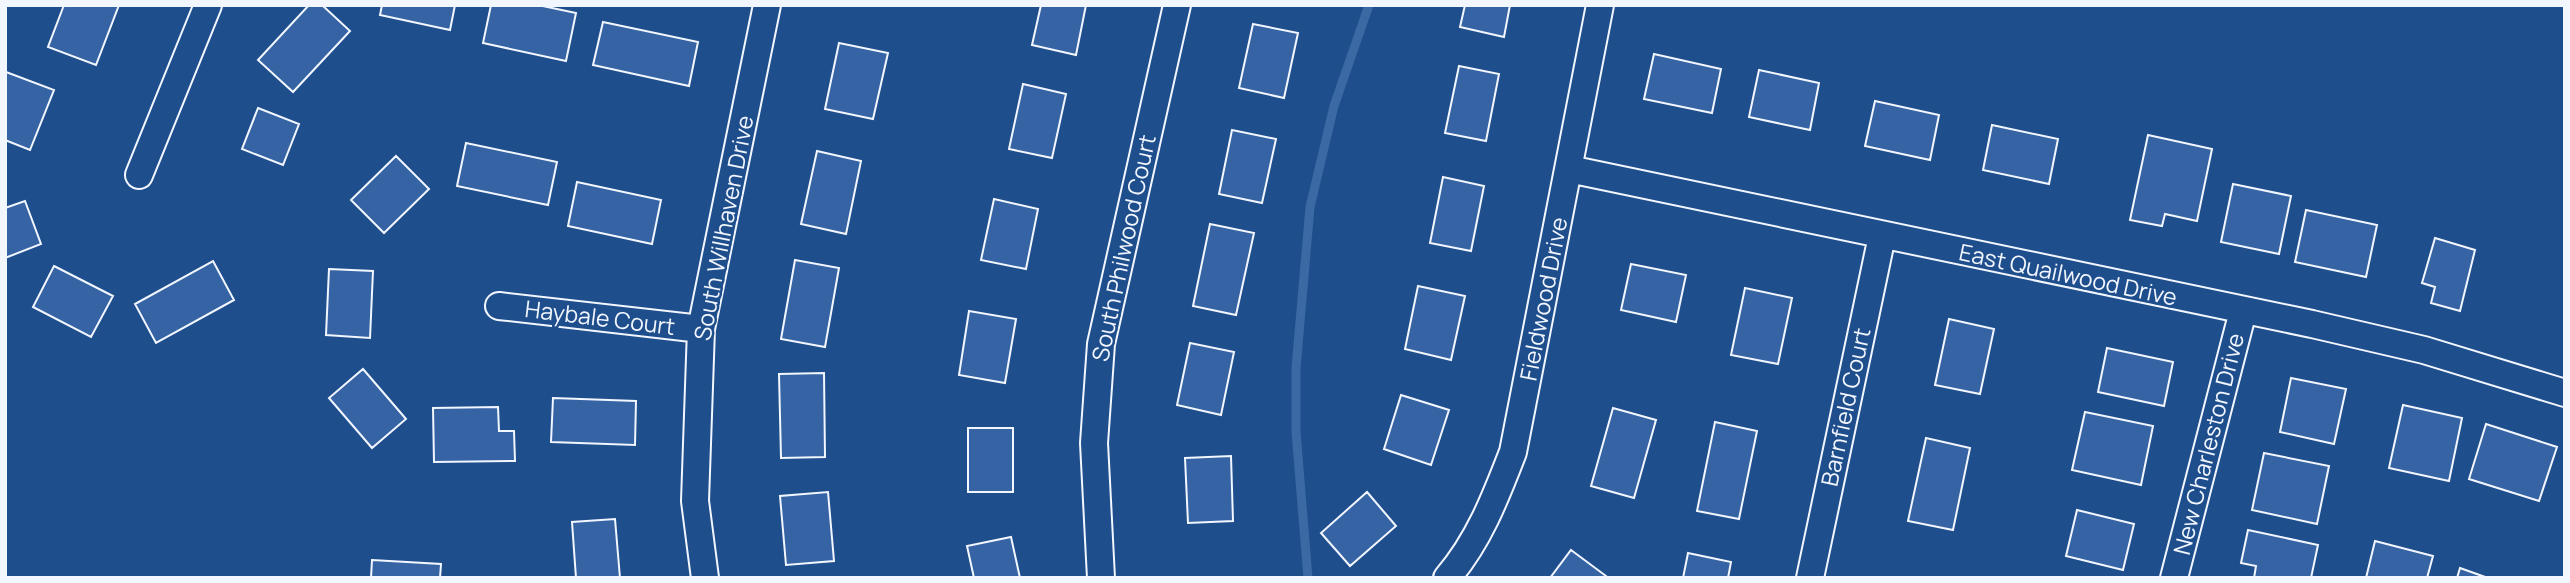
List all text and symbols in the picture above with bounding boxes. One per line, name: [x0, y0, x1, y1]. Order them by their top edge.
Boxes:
street label: South Willhaven Drive: [686, 113, 761, 343]
street label: South Philwood Court: [1083, 131, 1163, 364]
street label: Fieldwood Drive: [1511, 214, 1575, 383]
street label: East Quailwood Drive: [1956, 235, 2180, 313]
street label: Haybale Court: [523, 292, 677, 342]
street label: Barnfield Court: [1813, 325, 1877, 489]
street label: New Charleston Drive: [2165, 330, 2251, 558]

